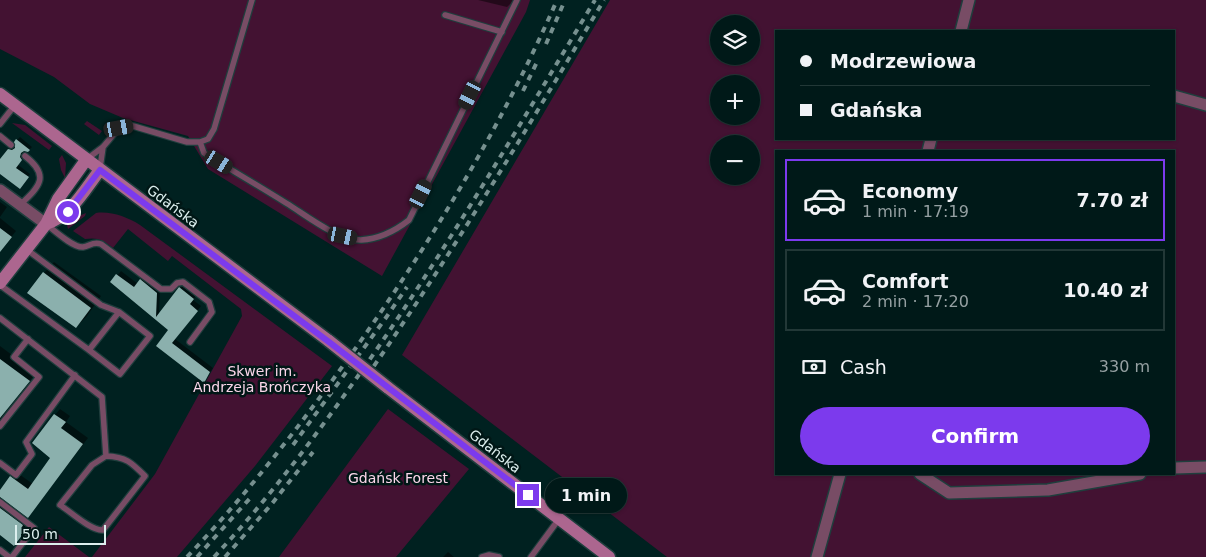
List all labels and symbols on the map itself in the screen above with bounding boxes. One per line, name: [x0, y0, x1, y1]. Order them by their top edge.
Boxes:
car: [456, 78, 483, 112]
car: [102, 118, 135, 138]
car: [202, 148, 235, 176]
car: [407, 177, 434, 211]
street label: Gdańska: [144, 181, 202, 231]
route start: [57, 201, 79, 223]
car: [326, 226, 359, 246]
park label: Skwer im. Andrzeja Brończyka: [193, 363, 331, 395]
street label: Gdańska: [466, 426, 524, 476]
park label: Gdańsk Forest: [348, 470, 449, 486]
callout: 1 min: [546, 478, 628, 512]
route end: [517, 484, 539, 506]
scale bar: [15, 522, 106, 545]

